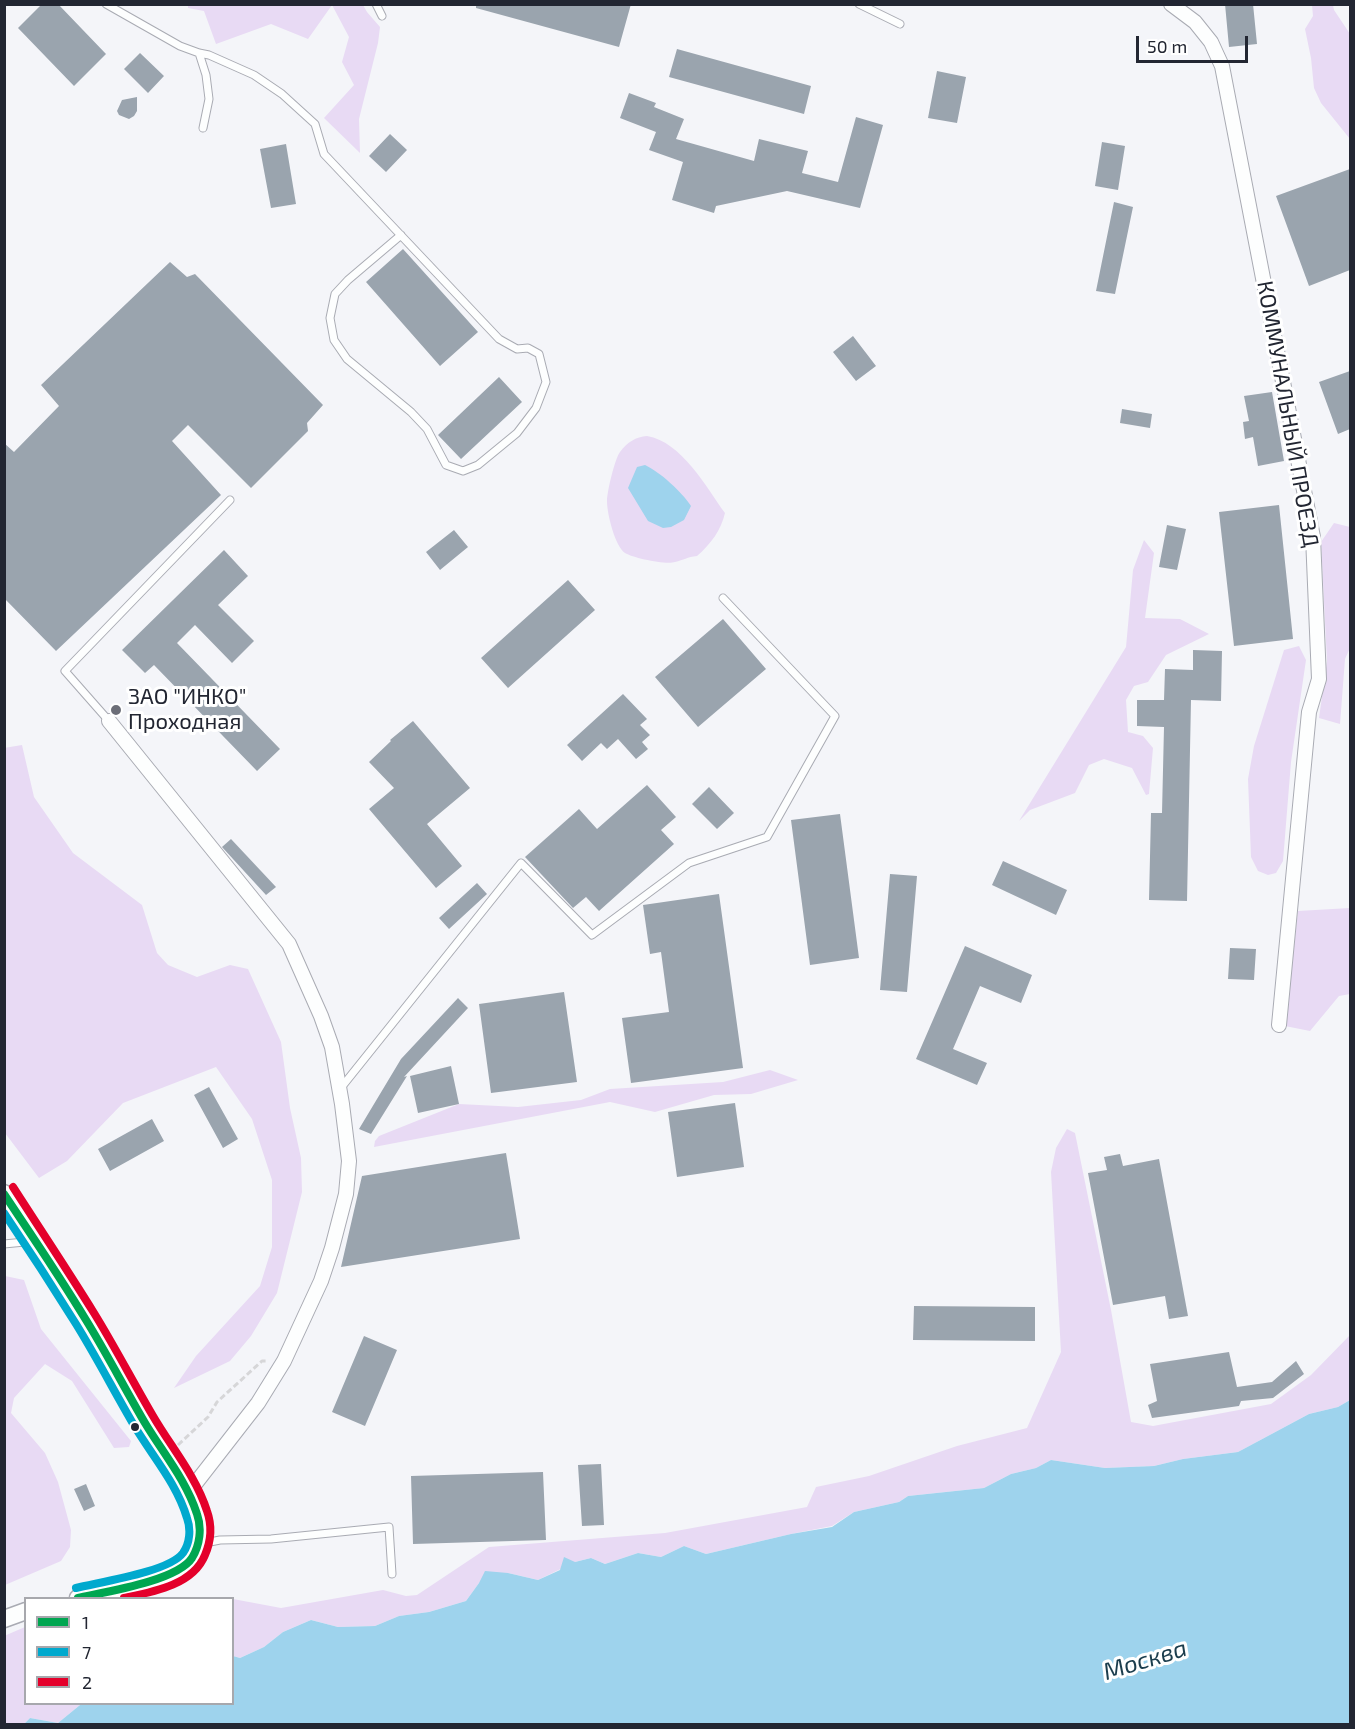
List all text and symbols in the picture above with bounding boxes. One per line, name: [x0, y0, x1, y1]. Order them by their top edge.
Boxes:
scale bar: [1139, 24, 1252, 62]
text: 50 m: [1147, 35, 1187, 57]
street label: КОММУНАЛЬНЫЙ ПРОЕЗД: [1252, 279, 1324, 549]
place label: ЗАО "ИНКО" Проходная: [128, 684, 246, 736]
marker: ЗАО "ИНКО" Проходная: [109, 703, 123, 717]
unlabelled marker: [129, 1421, 141, 1433]
legend: [24, 1597, 234, 1705]
text: 1: [82, 1611, 89, 1633]
water label: Москва: [1100, 1634, 1190, 1686]
text: 7: [82, 1641, 91, 1663]
text: 2: [82, 1671, 92, 1693]

